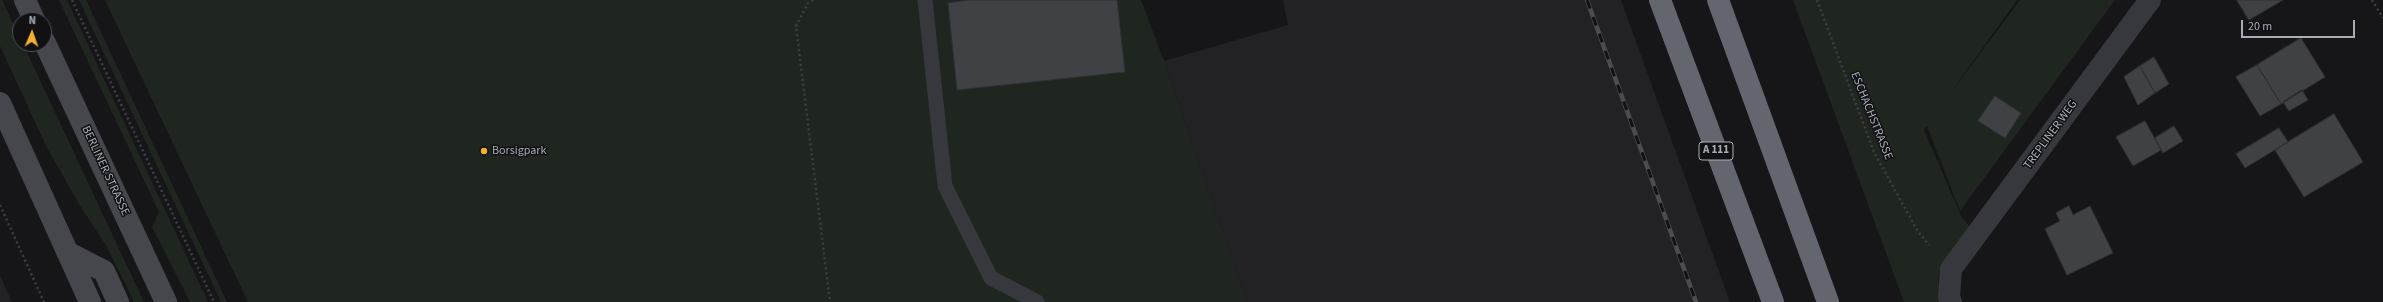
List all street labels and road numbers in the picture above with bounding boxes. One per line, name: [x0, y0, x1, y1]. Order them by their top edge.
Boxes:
street label: ESCHACHSTRASSE: [1847, 70, 1895, 162]
street label: TREPLINER WEG: [2021, 98, 2081, 172]
street label: BERLINER STRASSE: [78, 124, 132, 218]
road number: A 111: [1699, 142, 1733, 160]

